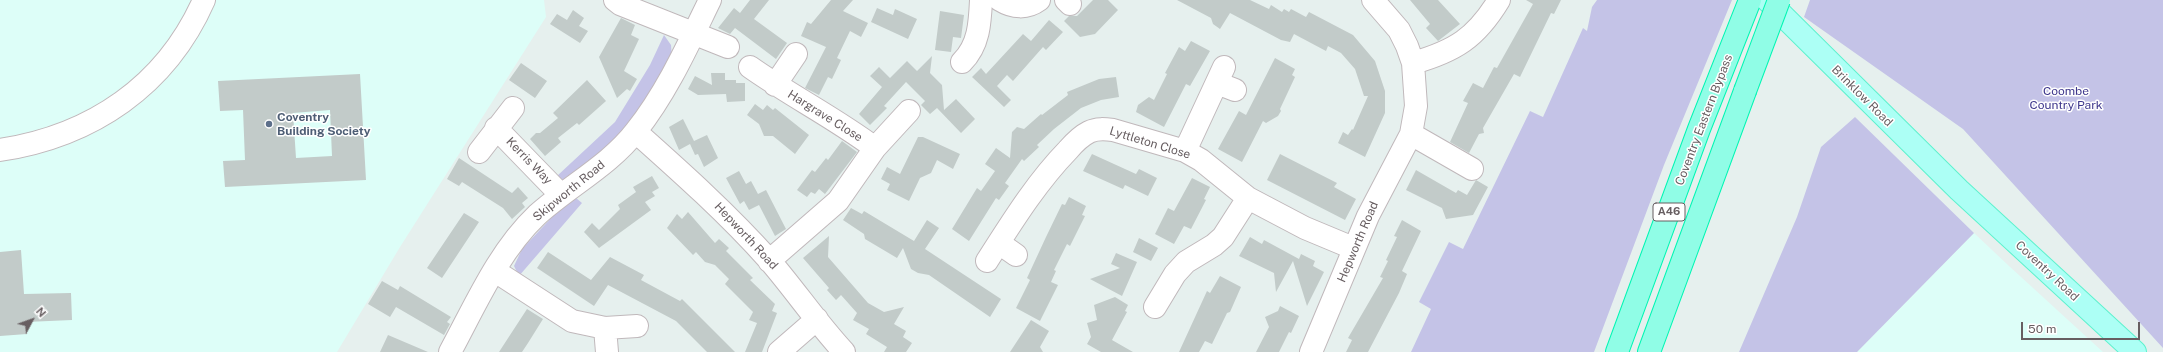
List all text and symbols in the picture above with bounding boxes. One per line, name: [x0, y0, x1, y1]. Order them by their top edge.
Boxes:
street label: Coventry Eastern Bypass: [1672, 53, 1736, 187]
street label: Brinklow Road: [1829, 63, 1895, 129]
park label: Coombe Country Park: [2029, 84, 2103, 112]
street label: Hargrave Close: [785, 87, 865, 145]
place label: Coventry Building Society: [277, 110, 371, 138]
marker: Coventry Building Society: [264, 119, 274, 129]
street label: Lyttleton Close: [1108, 124, 1192, 162]
street label: Kerris Way: [503, 135, 555, 187]
street label: Skipworth Road: [530, 158, 608, 224]
street label: Hepworth Road: [711, 199, 781, 273]
street label: Hepworth Road: [1334, 199, 1382, 285]
road number: A46: [1653, 203, 1685, 221]
street label: Coventry Road: [2012, 238, 2082, 304]
north arrow: [12, 300, 52, 340]
text: N: [34, 305, 48, 319]
scale bar: [2023, 314, 2142, 340]
text: 50 m: [2028, 322, 2056, 336]

